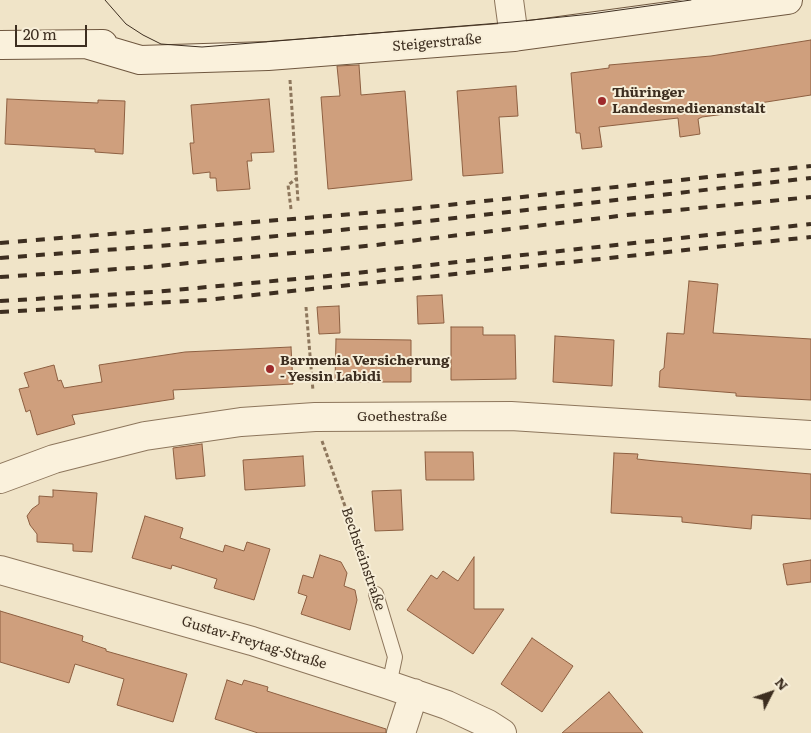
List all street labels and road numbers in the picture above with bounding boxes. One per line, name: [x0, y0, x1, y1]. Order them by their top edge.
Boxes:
street label: Steigerstraße: [392, 31, 482, 55]
street label: Goethestraße: [357, 409, 447, 425]
street label: Bechsteinstraße: [338, 505, 388, 613]
street label: Gustav-Freytag-Straße: [179, 613, 329, 673]

